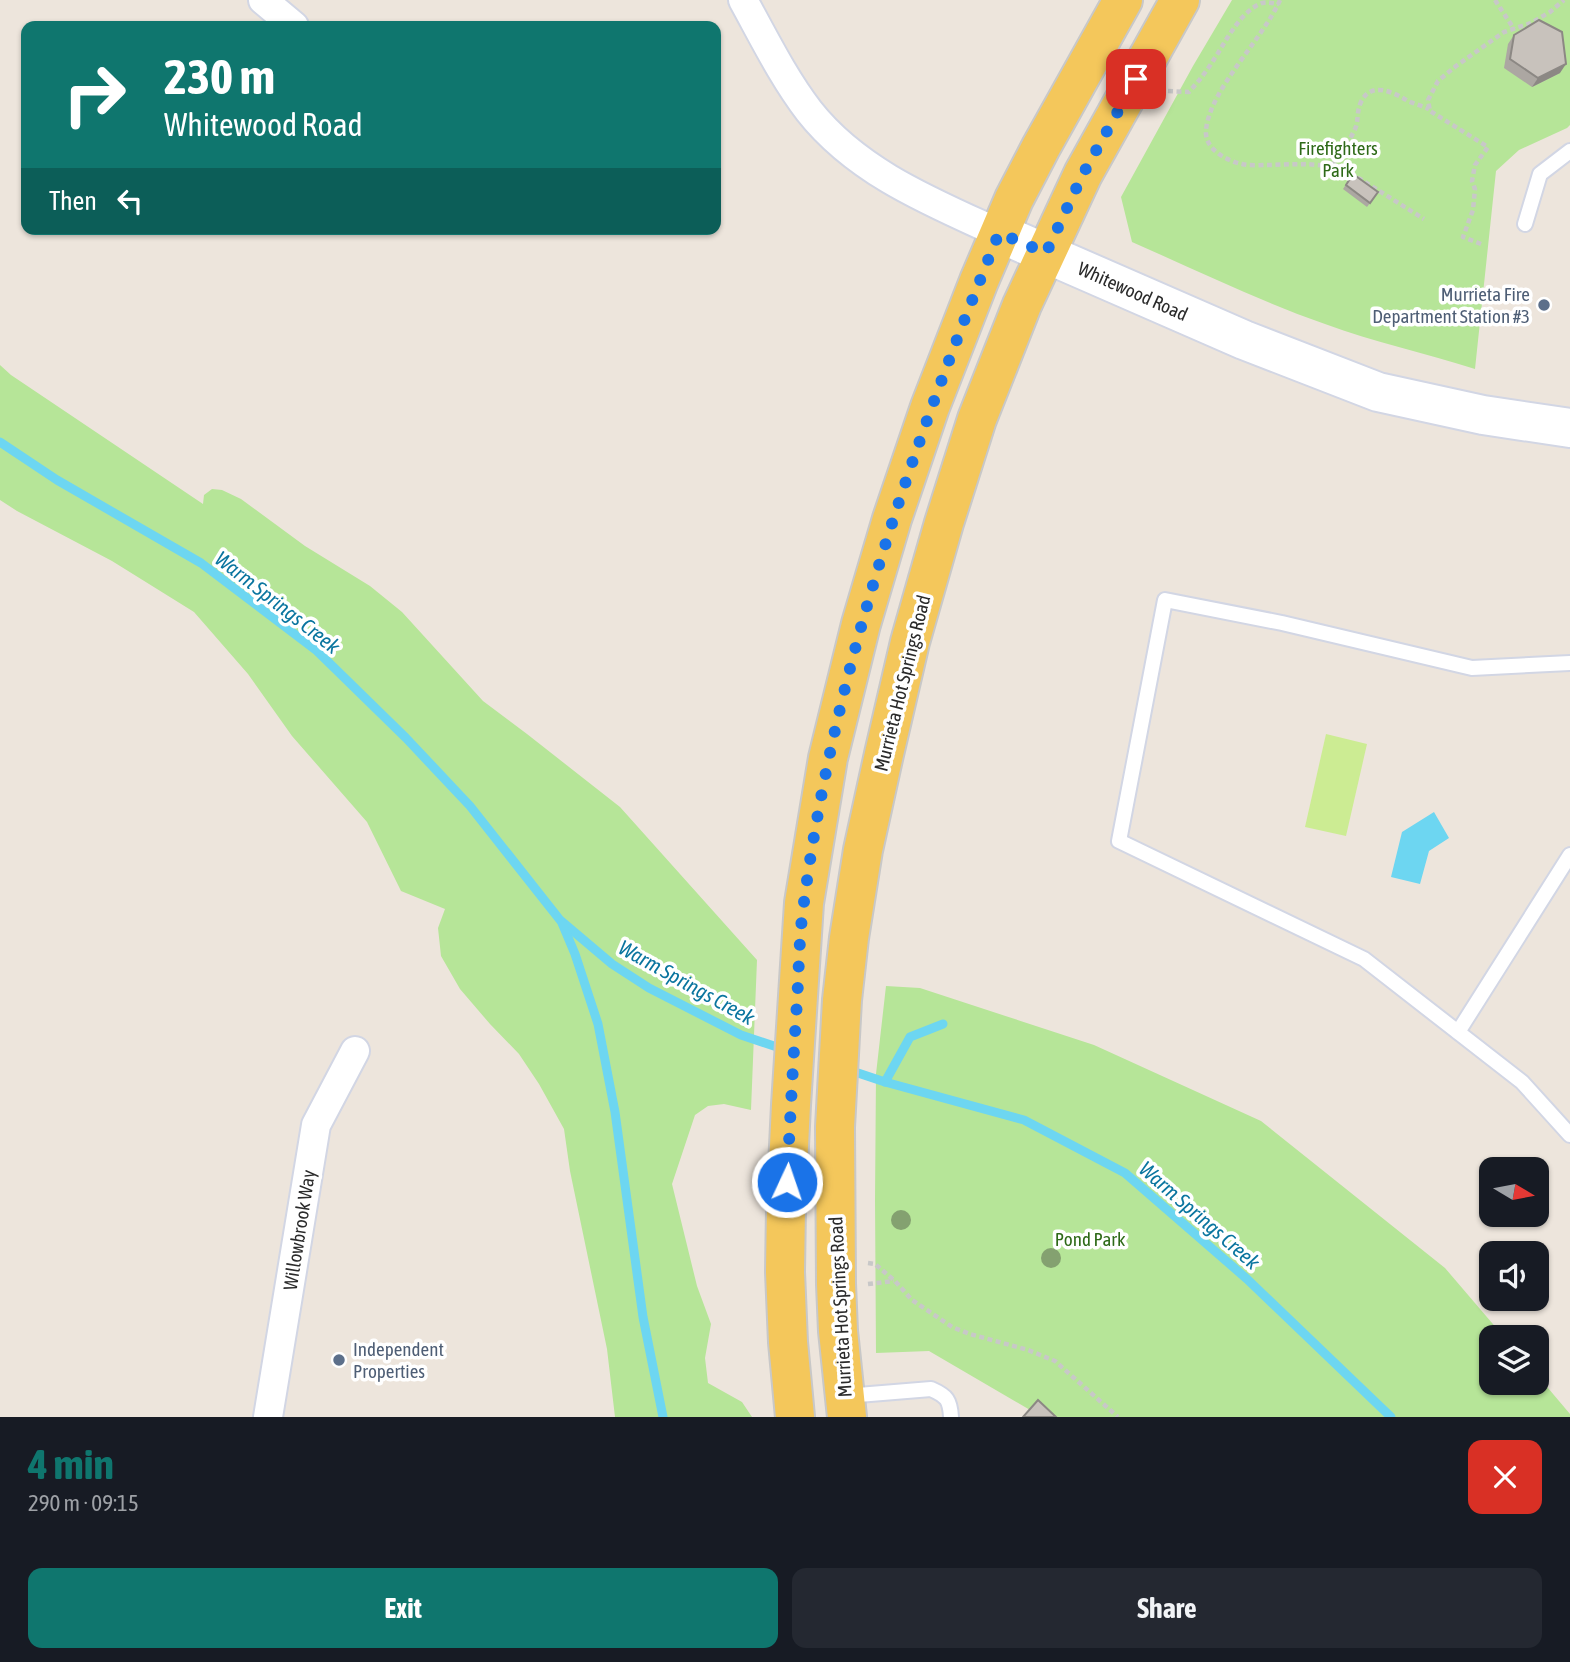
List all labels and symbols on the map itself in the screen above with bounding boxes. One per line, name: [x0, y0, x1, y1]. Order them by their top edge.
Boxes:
pin: [1106, 49, 1166, 109]
park label: Firefighters Park: [1298, 137, 1378, 181]
street label: Whitewood Road: [1075, 257, 1191, 325]
place label: Murrieta Fire Department Station #3: [1372, 283, 1530, 327]
marker: Murrieta Fire Department Station #3: [1536, 297, 1552, 313]
water label: Warm Springs Creek: [211, 546, 346, 659]
street label: Murrieta Hot Springs Road: [869, 593, 935, 773]
water label: Warm Springs Creek: [615, 935, 760, 1030]
position arrow: [750, 1145, 824, 1219]
water label: Warm Springs Creek: [1135, 1156, 1266, 1274]
north arrow: [1479, 1157, 1549, 1227]
street label: Willowbrook Way: [279, 1168, 319, 1292]
street label: Murrieta Hot Springs Road: [824, 1216, 856, 1398]
park label: Pond Park: [1055, 1228, 1126, 1250]
place label: Independent Properties: [353, 1338, 444, 1382]
marker: Independent Properties: [331, 1352, 347, 1368]

